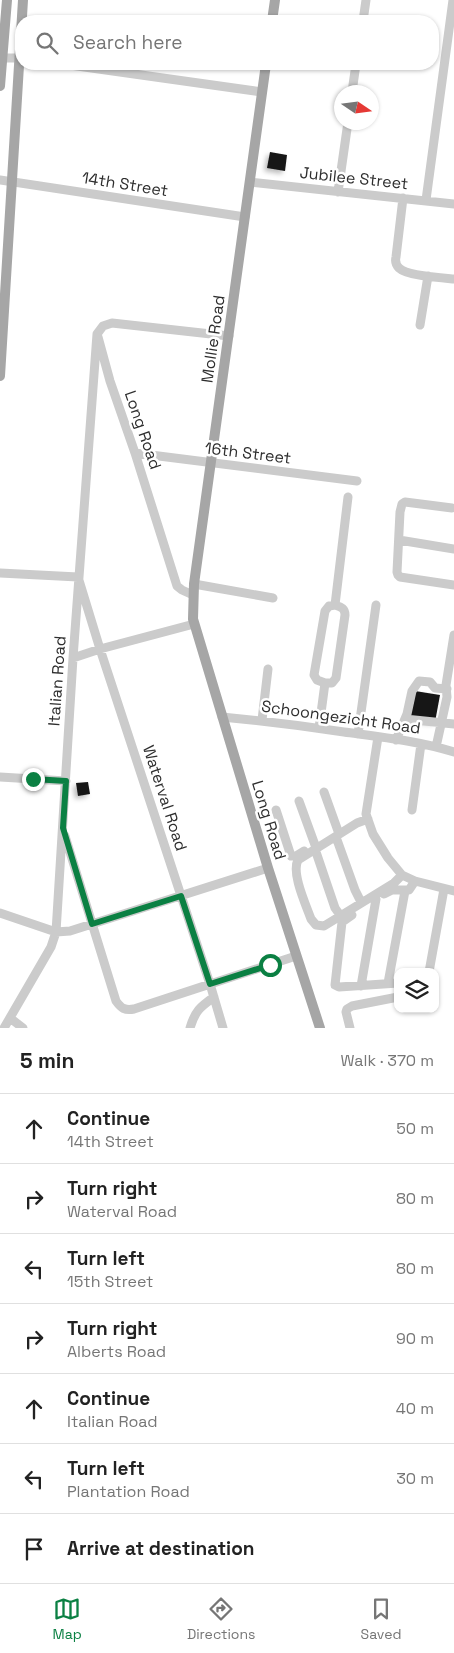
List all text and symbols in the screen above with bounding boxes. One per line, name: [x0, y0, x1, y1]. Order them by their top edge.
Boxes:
search box: [15, 15, 439, 70]
icon: search: [33, 29, 61, 57]
text: Search here: [73, 30, 183, 55]
north arrow: [334, 85, 379, 130]
street label: Jubilee Street: [299, 162, 409, 194]
street label: 14th Street: [80, 167, 170, 201]
street label: Mollie Road: [196, 294, 230, 384]
street label: Long Road: [120, 388, 166, 472]
street label: 16th Street: [204, 437, 292, 469]
street label: Italian Road: [43, 635, 71, 727]
street label: Schoongezicht Road: [260, 695, 422, 739]
street label: Waterval Road: [138, 742, 192, 854]
route end: [22, 768, 45, 791]
street label: Long Road: [247, 778, 291, 862]
route start: [259, 954, 282, 977]
map controls: [394, 968, 439, 1013]
button: layers: [394, 968, 439, 1013]
text: 5 min: [20, 1047, 74, 1074]
text: Walk · 370 m: [341, 1050, 434, 1071]
text: Continue: [67, 1106, 150, 1131]
icon: ahead: [20, 1115, 48, 1143]
text: 50 m: [396, 1118, 434, 1139]
text: 14th Street: [67, 1131, 154, 1152]
text: Turn right: [67, 1176, 157, 1201]
icon: right: [20, 1185, 48, 1213]
text: 80 m: [396, 1188, 434, 1209]
text: Waterval Road: [67, 1201, 177, 1222]
text: Turn left: [67, 1246, 145, 1271]
icon: left: [20, 1255, 48, 1283]
text: 80 m: [396, 1258, 434, 1279]
text: 15th Street: [67, 1271, 153, 1292]
text: Turn right: [67, 1316, 157, 1341]
icon: right: [20, 1325, 48, 1353]
text: 90 m: [396, 1328, 434, 1349]
text: Alberts Road: [67, 1341, 166, 1362]
text: Continue: [67, 1386, 150, 1411]
icon: ahead: [20, 1395, 48, 1423]
text: 40 m: [396, 1398, 434, 1419]
text: Italian Road: [67, 1411, 158, 1432]
text: Turn left: [67, 1456, 145, 1481]
icon: left: [20, 1465, 48, 1493]
text: 30 m: [396, 1468, 434, 1489]
text: Plantation Road: [67, 1481, 190, 1502]
icon: arrive: [20, 1535, 48, 1563]
text: Arrive at destination: [67, 1536, 255, 1561]
tab: Map: [53, 1595, 82, 1643]
tab: Directions: [187, 1595, 255, 1643]
tab: Saved: [361, 1595, 401, 1643]

